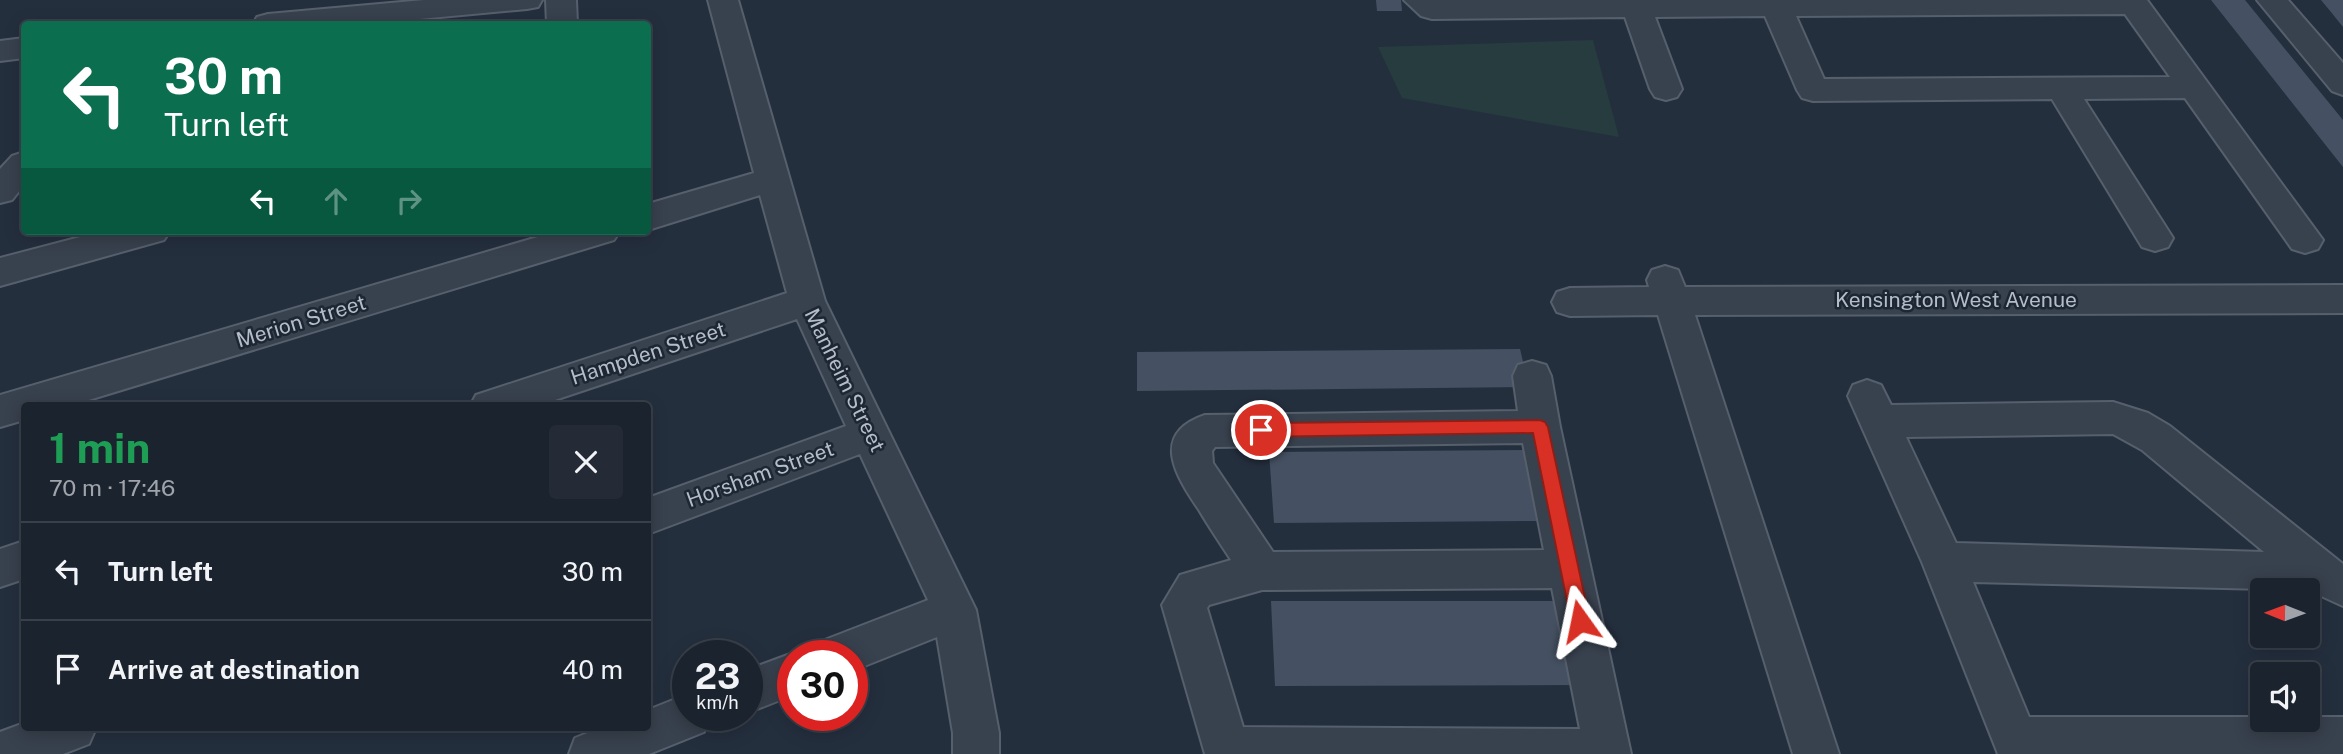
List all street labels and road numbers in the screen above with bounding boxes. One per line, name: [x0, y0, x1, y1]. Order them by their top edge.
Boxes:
street label: Kensington West Avenue: [1835, 287, 2077, 312]
street label: Merion Street: [233, 289, 369, 353]
street label: Manheim Street: [800, 304, 890, 456]
street label: Hampden Street: [567, 316, 729, 390]
street label: Horsham Street: [683, 436, 837, 512]

